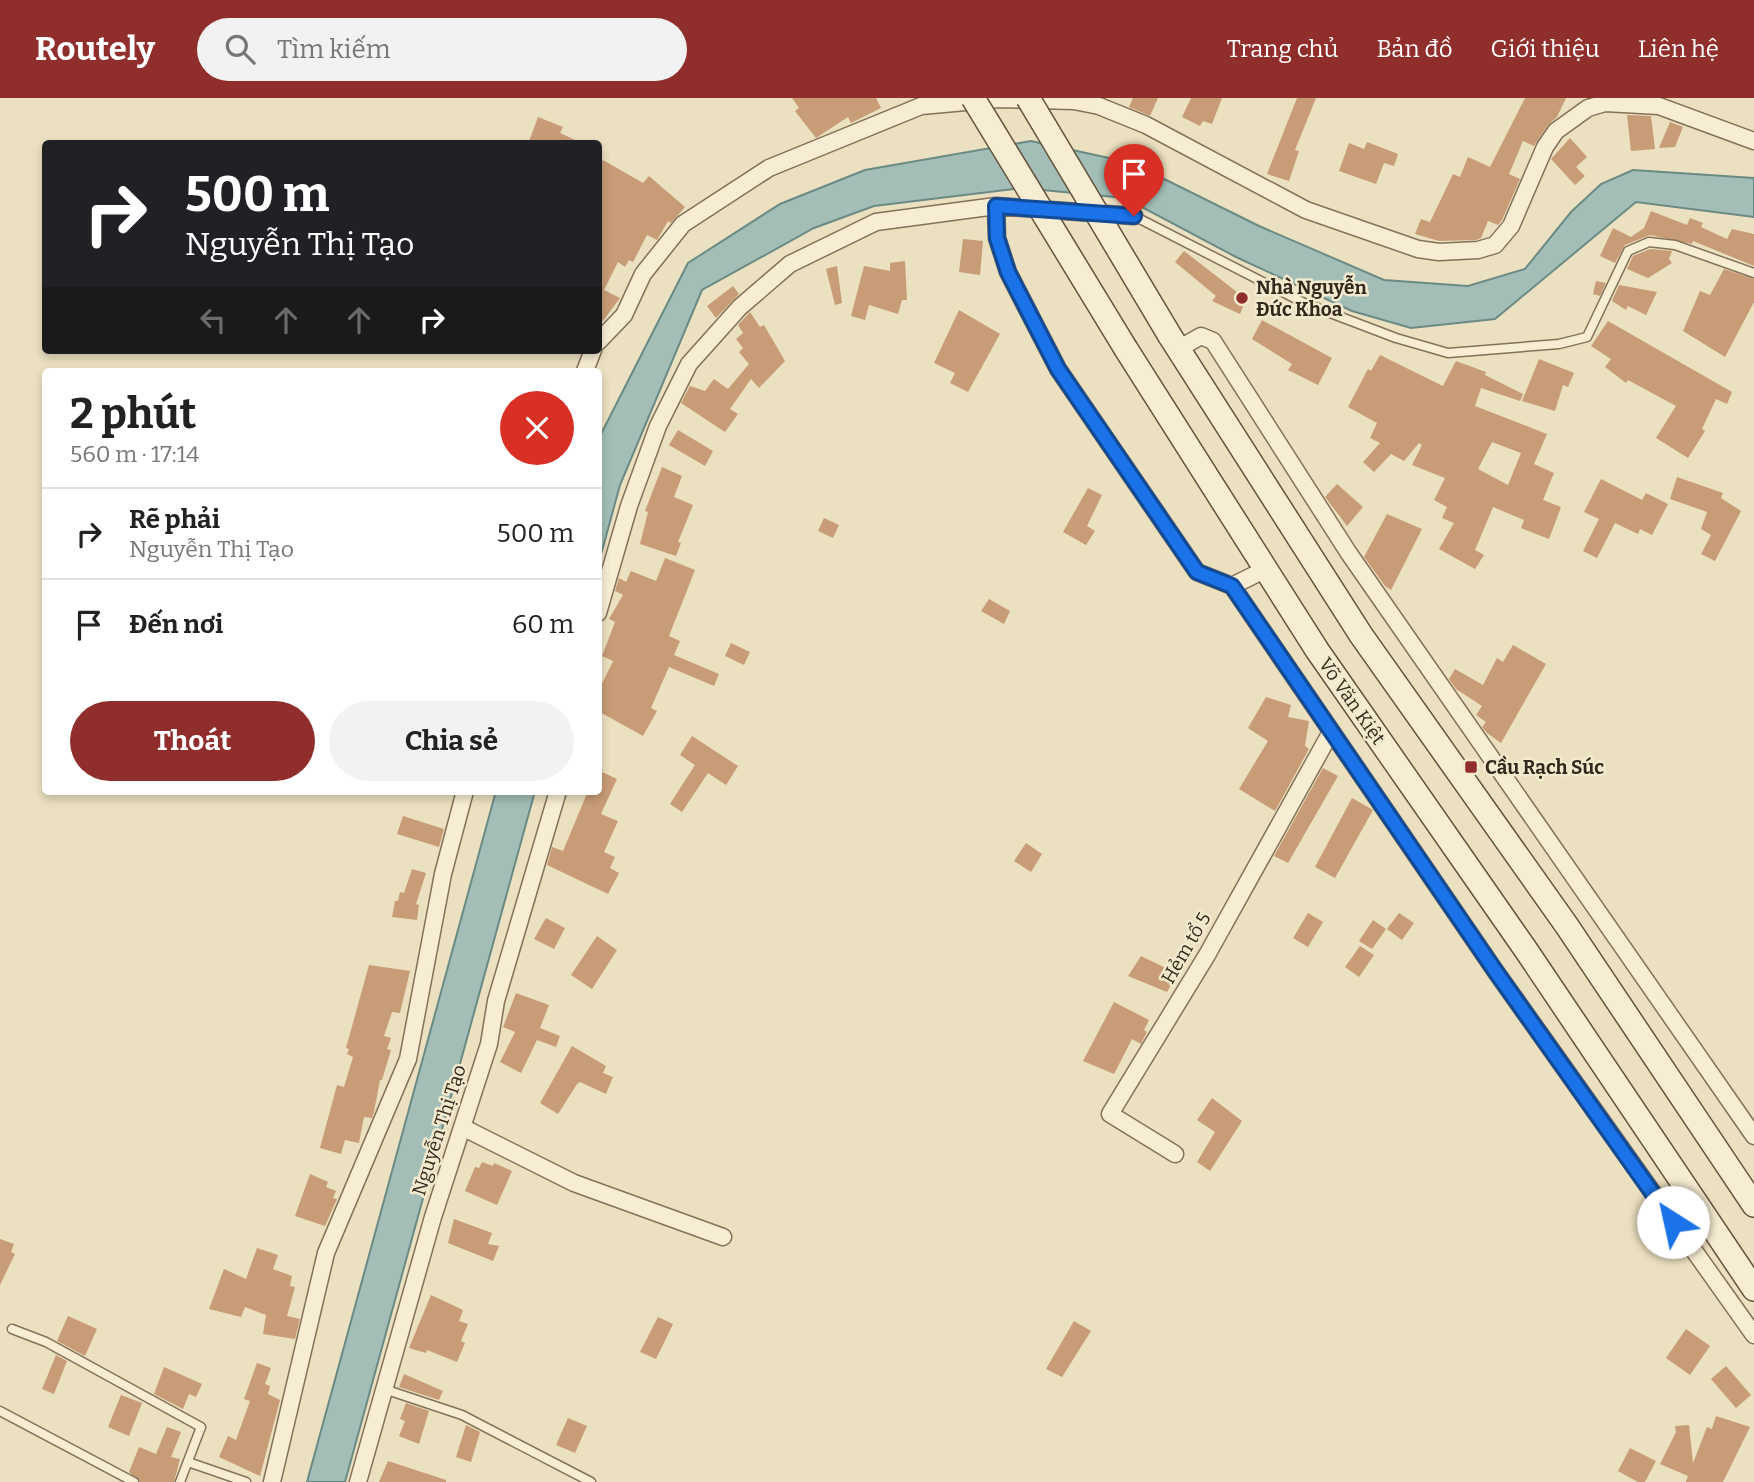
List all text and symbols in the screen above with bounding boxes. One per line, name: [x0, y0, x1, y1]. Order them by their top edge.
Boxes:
search box: [197, 18, 687, 81]
text: Routely: [35, 29, 155, 69]
icon: search: [221, 30, 259, 68]
text: Tìm kiếm: [277, 34, 390, 65]
text: Trang chủ: [1227, 35, 1338, 63]
text: Bản đồ: [1376, 35, 1453, 63]
text: Giới thiệu: [1491, 35, 1600, 63]
text: Liên hệ: [1638, 35, 1719, 63]
pin: [1104, 144, 1164, 216]
icon: arrive: [1115, 155, 1153, 193]
text: 500 m: [185, 165, 330, 224]
icon: right: [70, 168, 161, 259]
text: Nguyễn Thị Tạo: [185, 225, 414, 263]
place label: Nhà Nguyễn Đức Khoa: [1256, 275, 1367, 321]
marker: Nhà Nguyễn Đức Khoa: [1234, 290, 1250, 306]
icon: left: [194, 301, 232, 339]
icon: ahead: [267, 301, 305, 339]
icon: ahead: [340, 301, 378, 339]
icon: right: [413, 301, 451, 339]
text: 2 phút: [70, 389, 196, 439]
button: close: [500, 391, 574, 465]
text: 560 m · 17:14: [70, 440, 199, 468]
text: Rẽ phải: [129, 504, 220, 535]
icon: right: [70, 515, 108, 553]
text: 500 m: [497, 518, 574, 549]
text: Nguyễn Thị Tạo: [129, 535, 294, 563]
icon: arrive: [70, 606, 108, 644]
text: Đến nơi: [129, 609, 223, 640]
text: 60 m: [512, 609, 574, 640]
street label: Võ Văn Kiệt: [1314, 653, 1390, 749]
button: Thoát: [70, 701, 315, 781]
button: Chia sẻ: [329, 701, 574, 781]
place label: Cầu Rạch Súc: [1485, 755, 1604, 779]
marker: Cầu Rạch Súc: [1463, 759, 1479, 775]
street label: Hẻm tổ 5: [1156, 908, 1216, 988]
street label: Nguyễn Thị Tạo: [407, 1062, 471, 1198]
position arrow: [1636, 1185, 1710, 1259]

